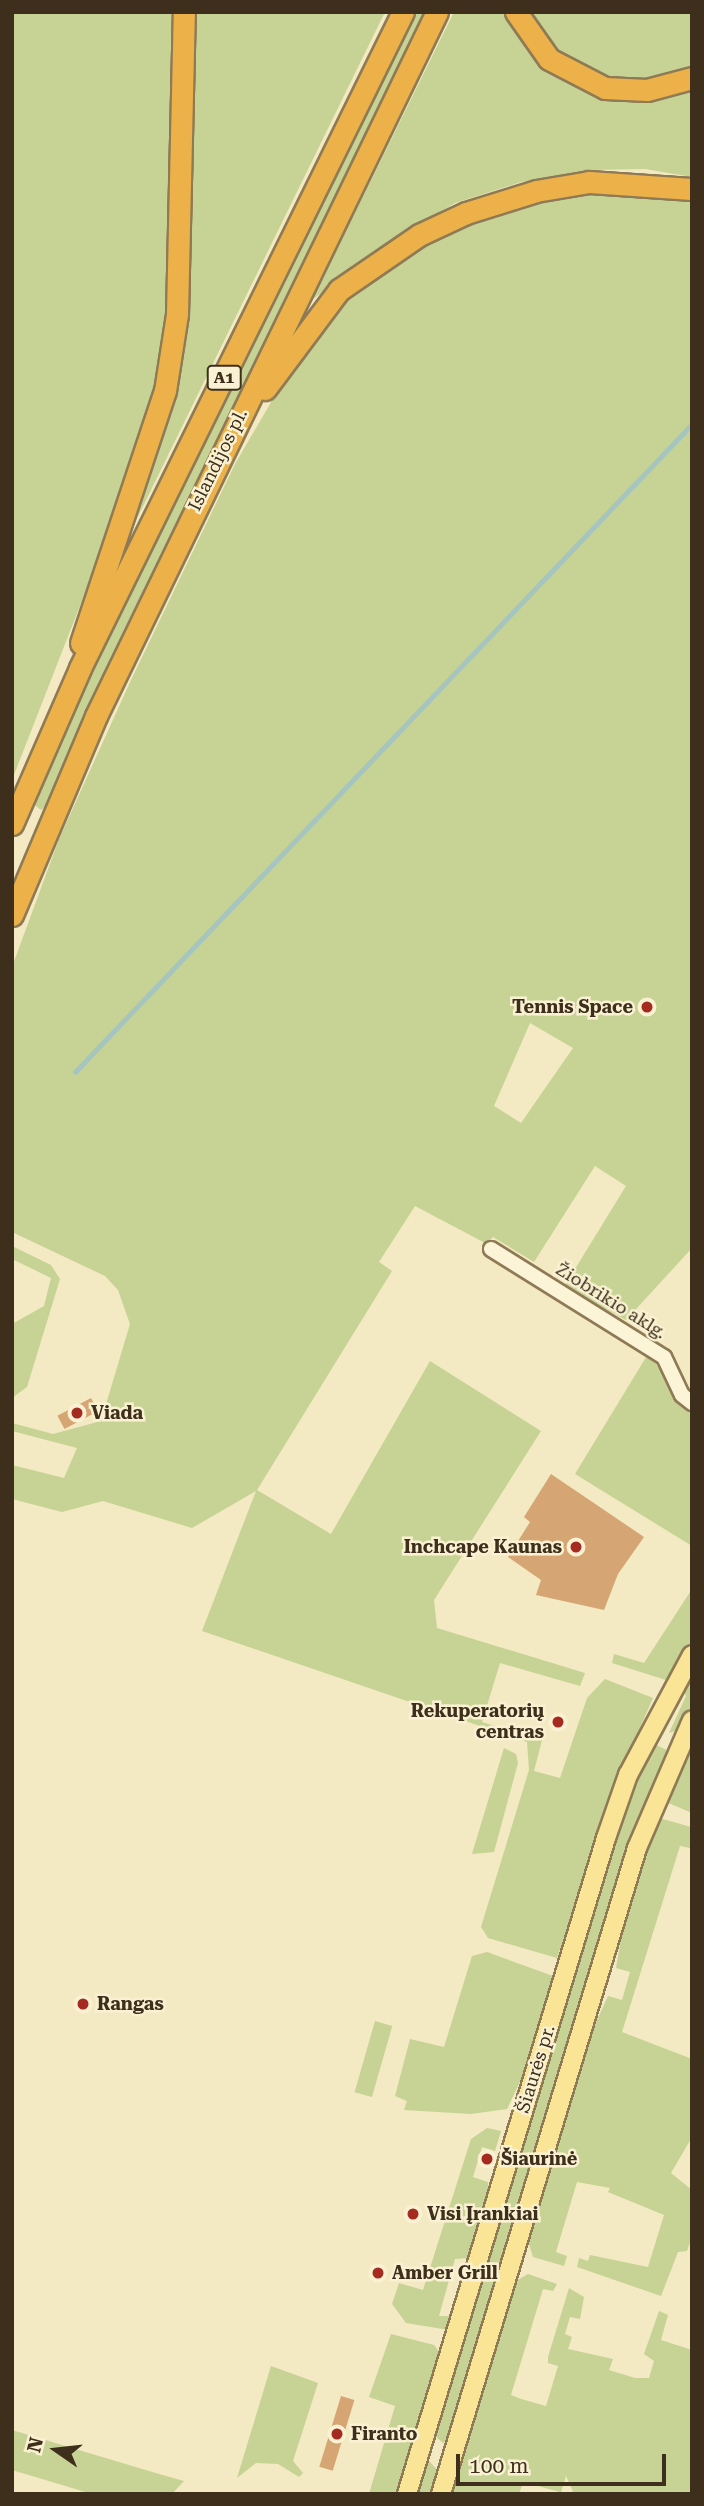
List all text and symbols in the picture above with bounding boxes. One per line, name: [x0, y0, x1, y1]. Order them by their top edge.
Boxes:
road number: A1: [206, 366, 242, 390]
street label: Islandijos pl.: [184, 405, 252, 515]
place label: Tennis Space: [512, 996, 633, 1018]
marker: Tennis Space: [639, 999, 655, 1015]
street label: Žiobrikio aklg.: [552, 1258, 670, 1344]
place label: Viada: [91, 1402, 143, 1424]
marker: Viada: [69, 1405, 85, 1421]
place label: Inchcape Kaunas: [404, 1536, 562, 1558]
marker: Inchcape Kaunas: [568, 1539, 584, 1555]
place label: Rekuperatorių centras: [411, 1701, 544, 1744]
marker: Rekuperatorių centras: [550, 1714, 566, 1730]
place label: Rangas: [97, 1993, 164, 2015]
marker: Rangas: [75, 1996, 91, 2012]
street label: Šiaurės pr.: [512, 2022, 560, 2116]
place label: Šiaurinė: [501, 2148, 577, 2170]
marker: Šiaurinė: [479, 2151, 495, 2167]
place label: Visi Įrankiai: [427, 2203, 538, 2225]
marker: Visi Įrankiai: [405, 2206, 421, 2222]
place label: Amber Grill: [392, 2262, 498, 2284]
marker: Amber Grill: [370, 2265, 386, 2281]
north arrow: [21, 2415, 91, 2485]
place label: Firanto: [351, 2423, 417, 2445]
marker: Firanto: [329, 2426, 345, 2442]
text: N: [22, 2435, 48, 2455]
scale bar: [459, 2440, 669, 2484]
text: 100 m: [469, 2454, 529, 2478]

